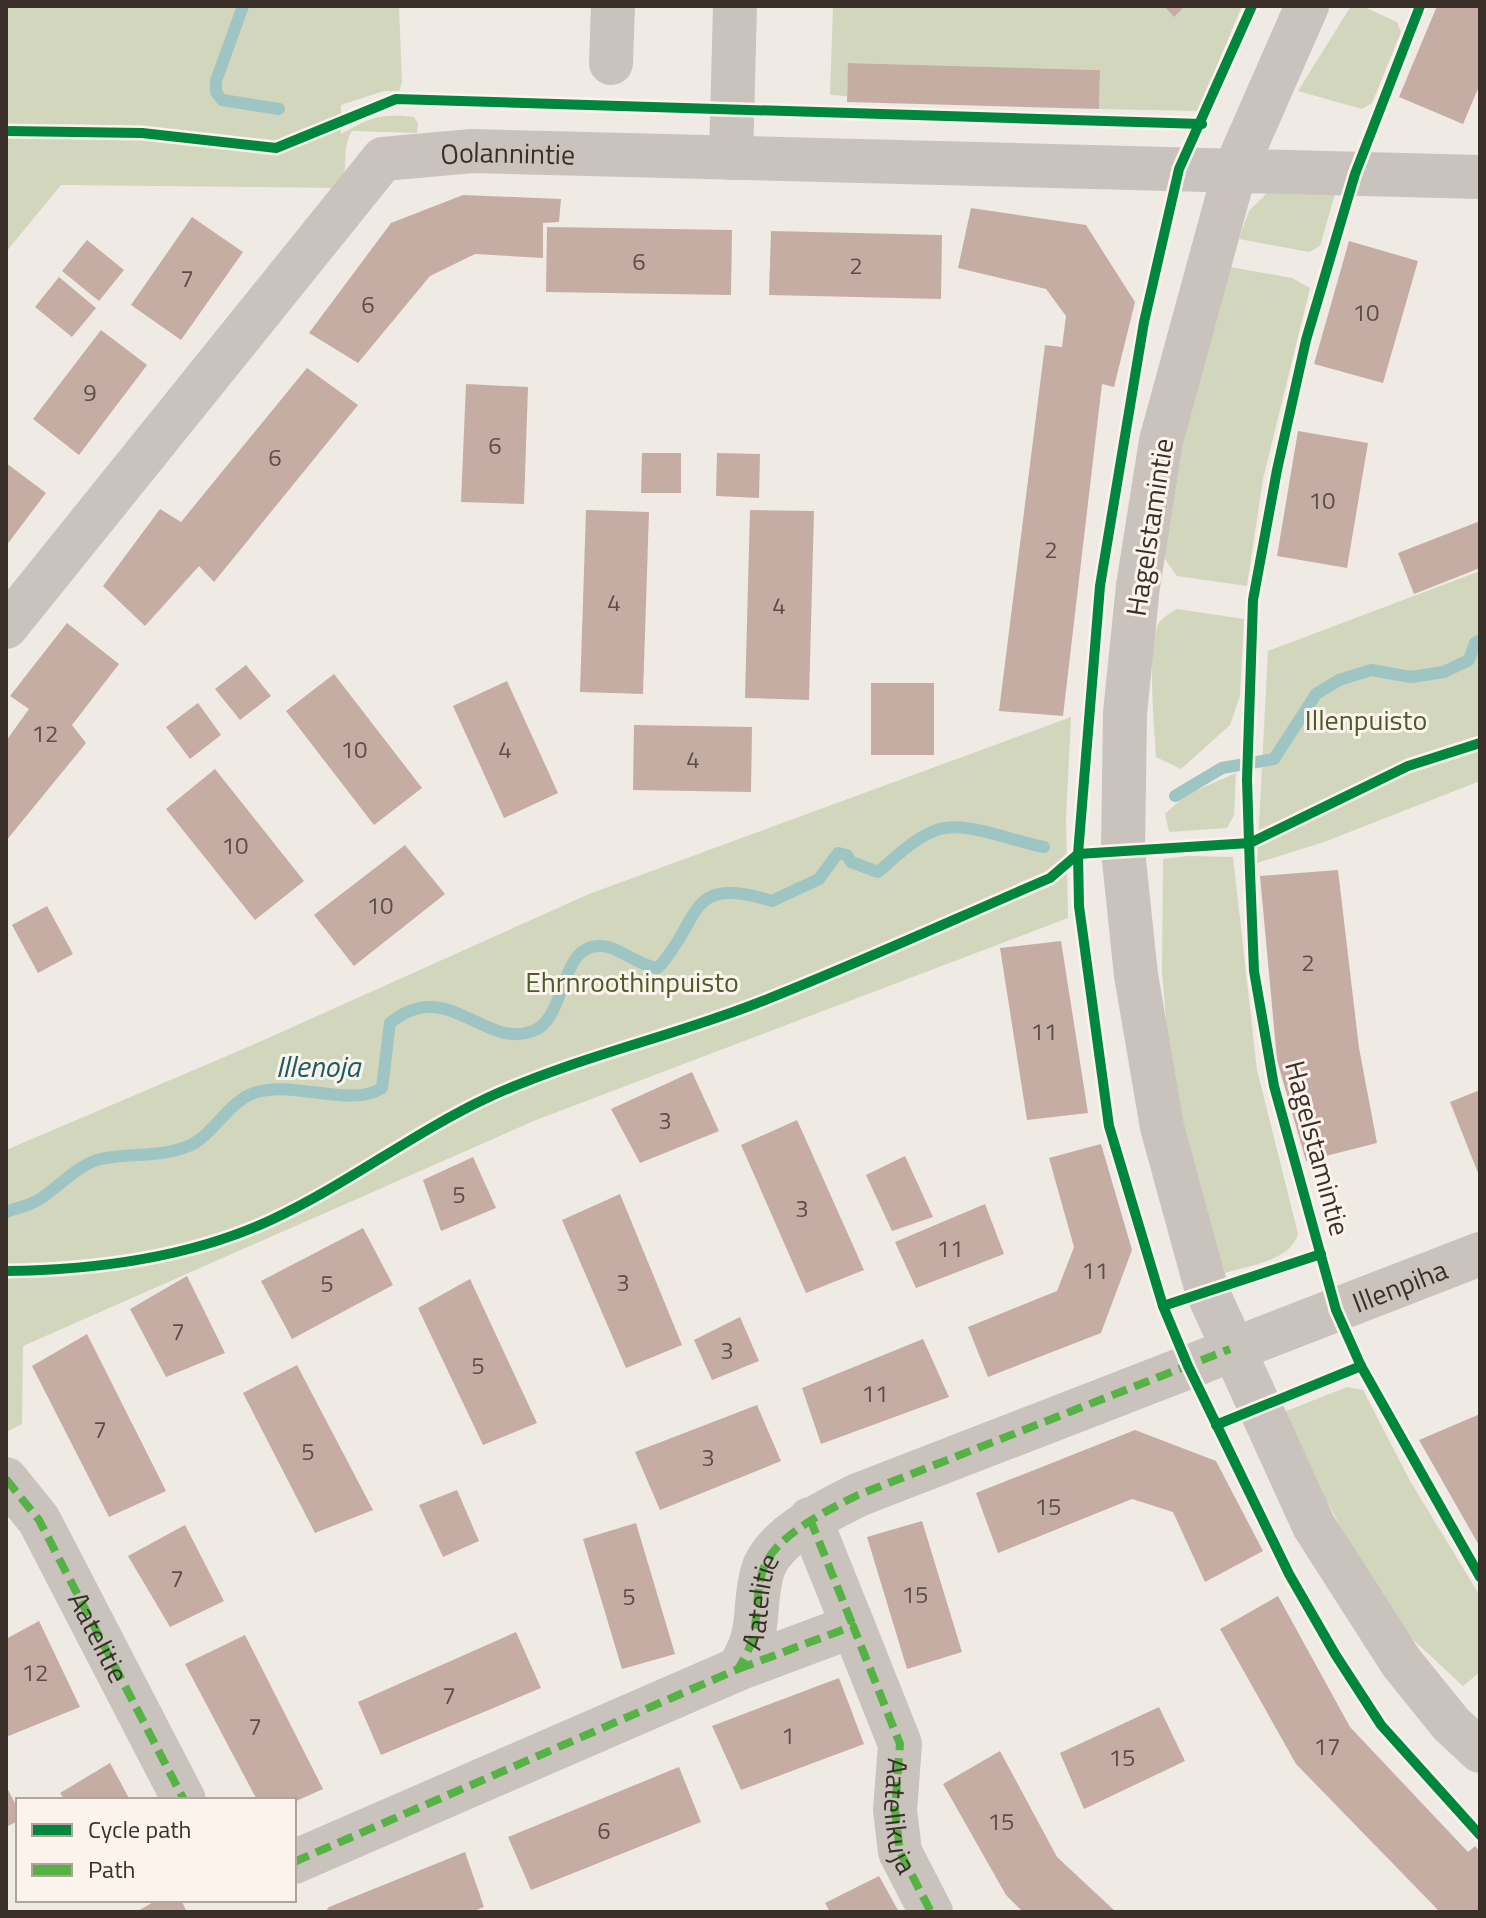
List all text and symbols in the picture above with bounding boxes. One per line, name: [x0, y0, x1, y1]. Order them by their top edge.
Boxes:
street label: Oolannintie: [438, 129, 576, 175]
house number: 6: [632, 243, 646, 279]
house number: 2: [849, 247, 863, 283]
house number: 7: [180, 260, 194, 296]
house number: 6: [361, 286, 375, 322]
house number: 10: [1353, 294, 1379, 330]
house number: 9: [83, 374, 97, 410]
house number: 6: [488, 427, 502, 463]
street label: Hagelstamintie: [1114, 435, 1184, 619]
house number: 6: [268, 439, 282, 475]
house number: 10: [1309, 482, 1335, 518]
house number: 2: [1044, 531, 1058, 567]
house number: 4: [607, 584, 621, 620]
house number: 4: [772, 587, 786, 623]
park label: Illenpuisto: [1305, 698, 1427, 741]
house number: 12: [32, 715, 58, 751]
house number: 10: [341, 731, 367, 767]
house number: 4: [498, 731, 512, 767]
house number: 4: [686, 741, 700, 777]
house number: 10: [222, 827, 248, 863]
house number: 10: [367, 887, 393, 923]
house number: 2: [1301, 944, 1315, 980]
park label: Ehrnroothinpuisto: [525, 960, 739, 1003]
house number: 11: [1031, 1013, 1057, 1049]
water label: Illenoja: [276, 1043, 362, 1089]
street label: Hagelstamintie: [1274, 1056, 1362, 1240]
house number: 3: [658, 1102, 672, 1138]
house number: 5: [452, 1176, 466, 1212]
house number: 3: [795, 1190, 809, 1226]
house number: 11: [937, 1230, 963, 1266]
street label: Illenpiha: [1346, 1247, 1453, 1323]
house number: 11: [1082, 1252, 1108, 1288]
house number: 3: [616, 1264, 630, 1300]
house number: 5: [320, 1265, 334, 1301]
house number: 7: [171, 1313, 185, 1349]
house number: 3: [720, 1332, 734, 1368]
house number: 5: [471, 1347, 485, 1383]
house number: 11: [862, 1375, 888, 1411]
house number: 7: [93, 1411, 107, 1447]
house number: 5: [301, 1433, 315, 1469]
house number: 3: [701, 1439, 715, 1475]
house number: 15: [1035, 1488, 1061, 1524]
street label: Aatelitie: [729, 1544, 789, 1655]
house number: 7: [170, 1560, 184, 1596]
house number: 15: [902, 1576, 928, 1612]
house number: 5: [622, 1578, 636, 1614]
street label: Aatelitie: [58, 1584, 141, 1690]
house number: 12: [22, 1654, 48, 1690]
house number: 7: [442, 1677, 456, 1713]
house number: 7: [248, 1708, 262, 1744]
house number: 1: [781, 1717, 795, 1753]
house number: 17: [1314, 1728, 1340, 1764]
house number: 15: [1109, 1739, 1135, 1775]
street label: Aatelikuja: [873, 1757, 929, 1881]
legend: [16, 1798, 296, 1902]
house number: 15: [988, 1803, 1014, 1839]
text: Cycle path: [88, 1811, 191, 1847]
house number: 6: [597, 1812, 611, 1848]
text: Path: [88, 1851, 135, 1887]

